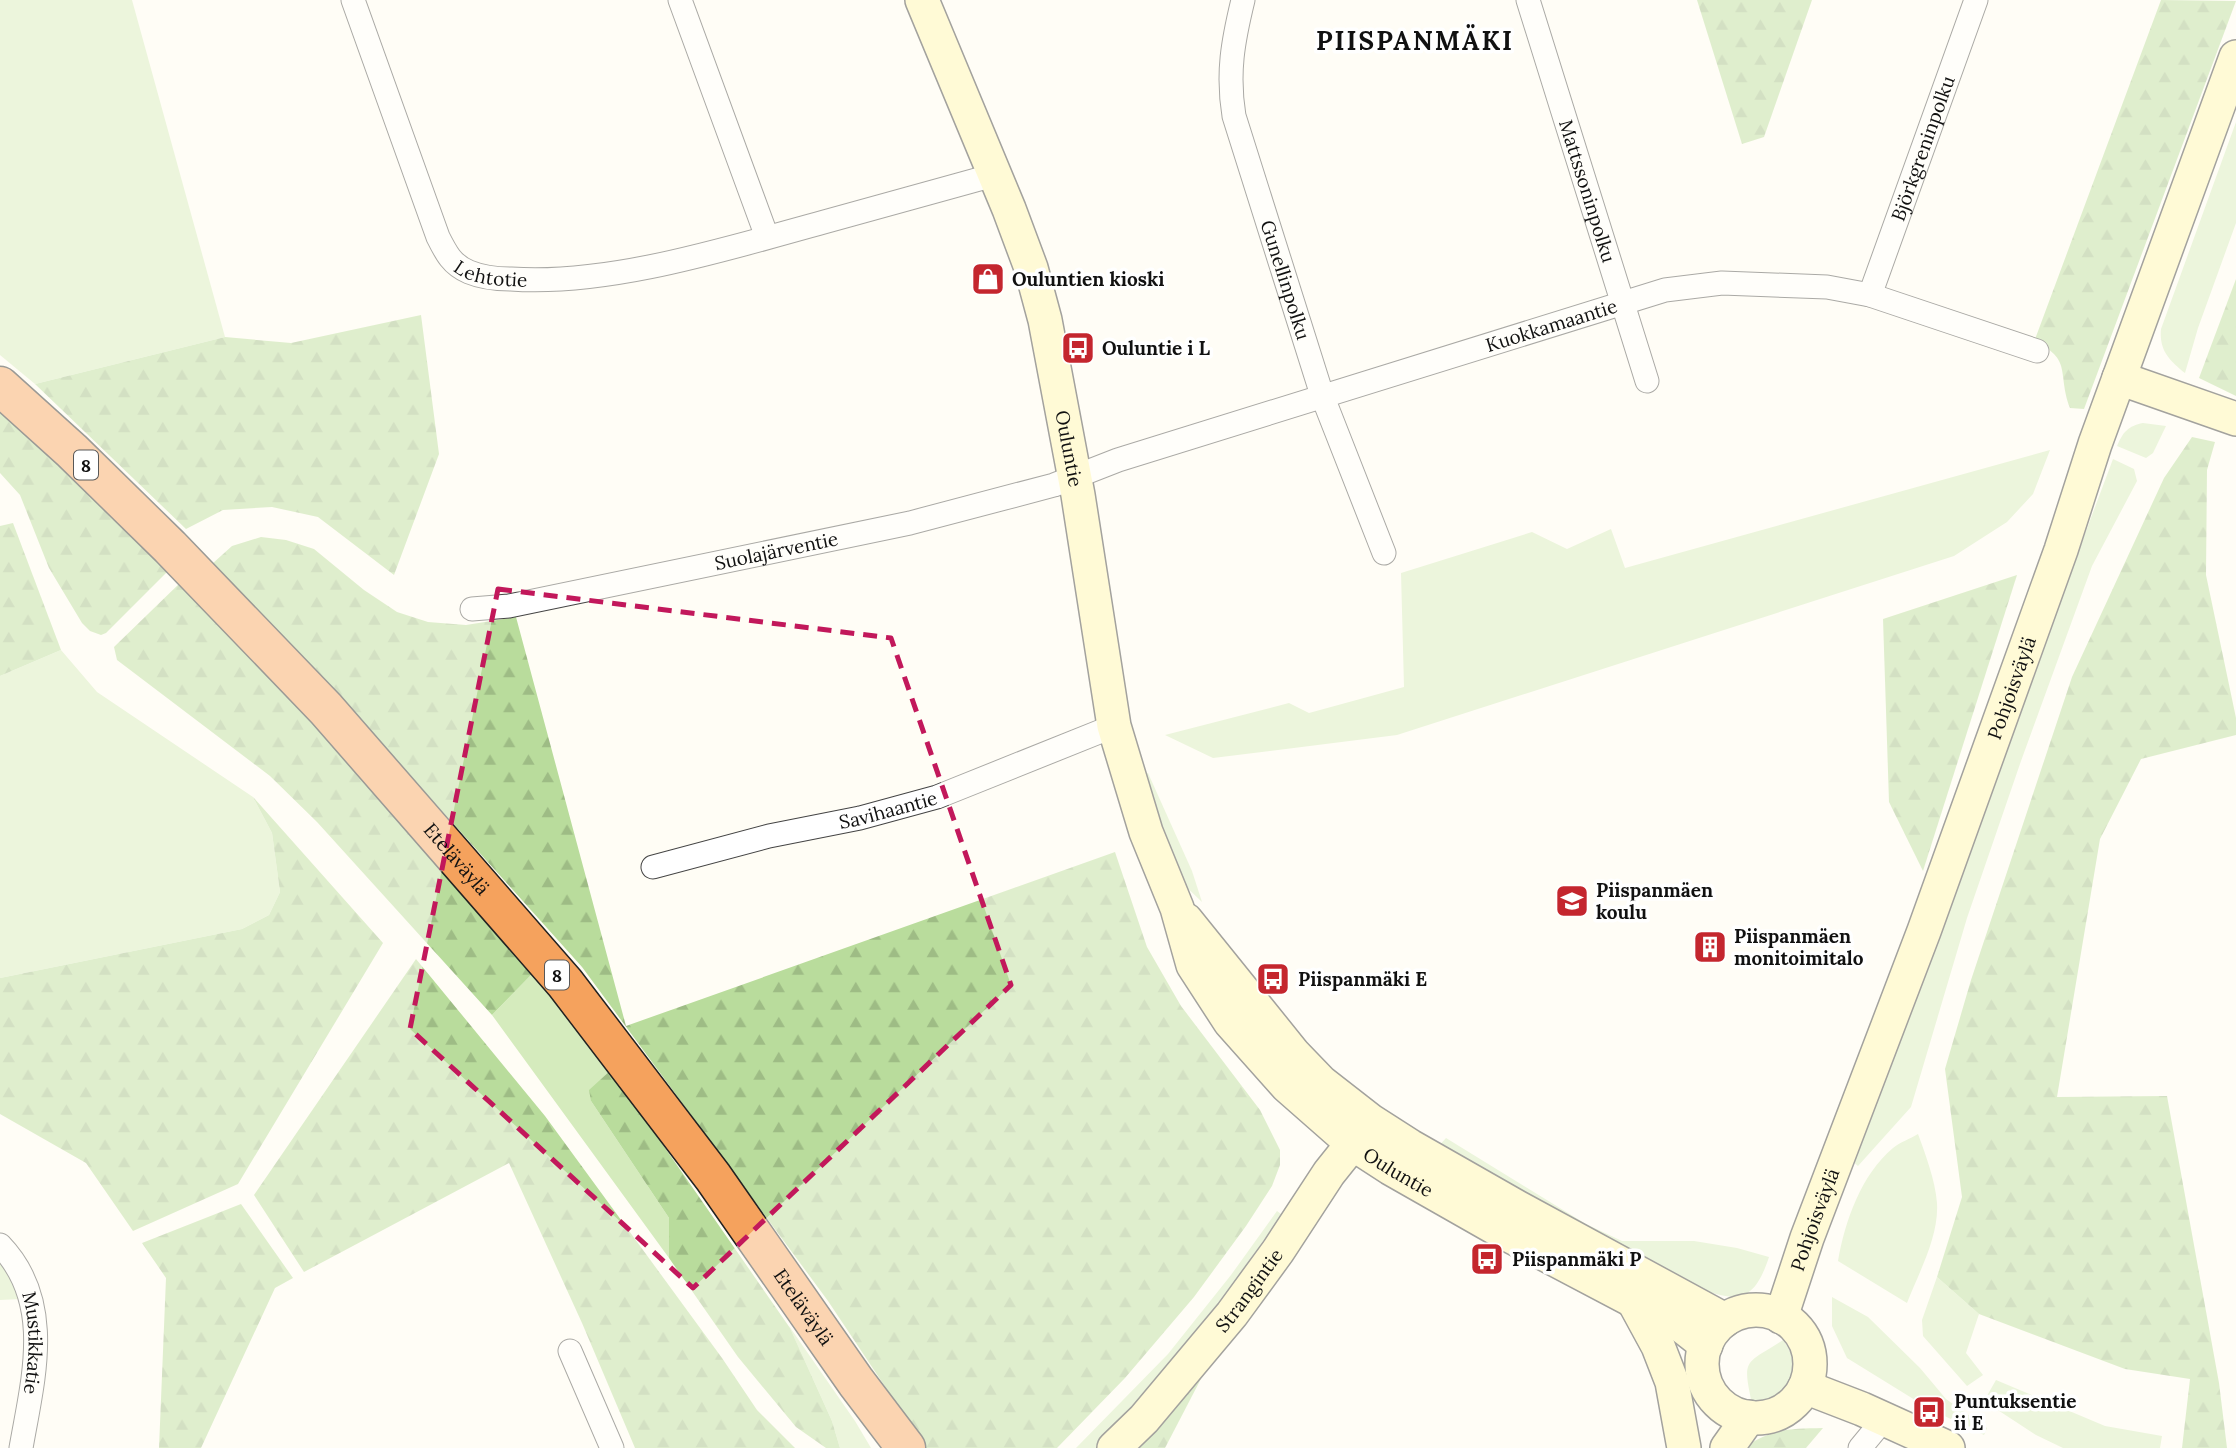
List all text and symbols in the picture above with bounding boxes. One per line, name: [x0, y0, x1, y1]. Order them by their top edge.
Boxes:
district label: PIISPANMÄKI: [1316, 24, 1514, 57]
street label: Björkgreninpolku: [1886, 72, 1960, 224]
street label: Mattssoninpolku: [1554, 116, 1621, 265]
street label: Gunellinpolku: [1256, 217, 1316, 343]
street label: Lehtotie: [450, 255, 528, 292]
shop icon: Ouluntien kioski: [969, 260, 1007, 298]
place label: Ouluntien kioski: [1012, 267, 1164, 291]
street label: Kuokkamaantie: [1483, 294, 1620, 357]
bus stop icon: Ouluntie i L: [1059, 329, 1097, 367]
place label: Ouluntie i L: [1102, 336, 1211, 360]
street label: Ouluntie: [1050, 408, 1088, 489]
road number: 8: [74, 450, 98, 480]
street label: Suolajärventie: [712, 526, 840, 575]
street label: Pohjoisväylä: [1982, 633, 2041, 743]
street label: Savihaantie: [837, 785, 940, 834]
street label: Eteläväylä: [419, 818, 495, 900]
place label: Piispanmäen koulu: [1596, 878, 1713, 924]
school or university icon: Piispanmäen koulu: [1553, 882, 1591, 920]
place label: Piispanmäen monitoimitalo: [1734, 924, 1864, 970]
building icon: Piispanmäen monitoimitalo: [1691, 928, 1729, 966]
road number: 8: [545, 960, 569, 990]
bus stop icon: Piispanmäki E: [1254, 960, 1292, 998]
place label: Piispanmäki E: [1298, 967, 1427, 991]
street label: Ouluntie: [1359, 1142, 1438, 1202]
street label: Pohjoisväylä: [1785, 1165, 1845, 1274]
bus stop icon: Piispanmäki P: [1468, 1240, 1506, 1278]
street label: Strangintie: [1210, 1244, 1288, 1337]
place label: Piispanmäki P: [1512, 1247, 1641, 1271]
street label: Eteläväylä: [769, 1264, 839, 1350]
street label: Mustikkatie: [17, 1289, 48, 1396]
place label: Puntuksentie ii E: [1954, 1389, 2077, 1435]
bus stop icon: Puntuksentie ii E: [1910, 1393, 1948, 1431]

